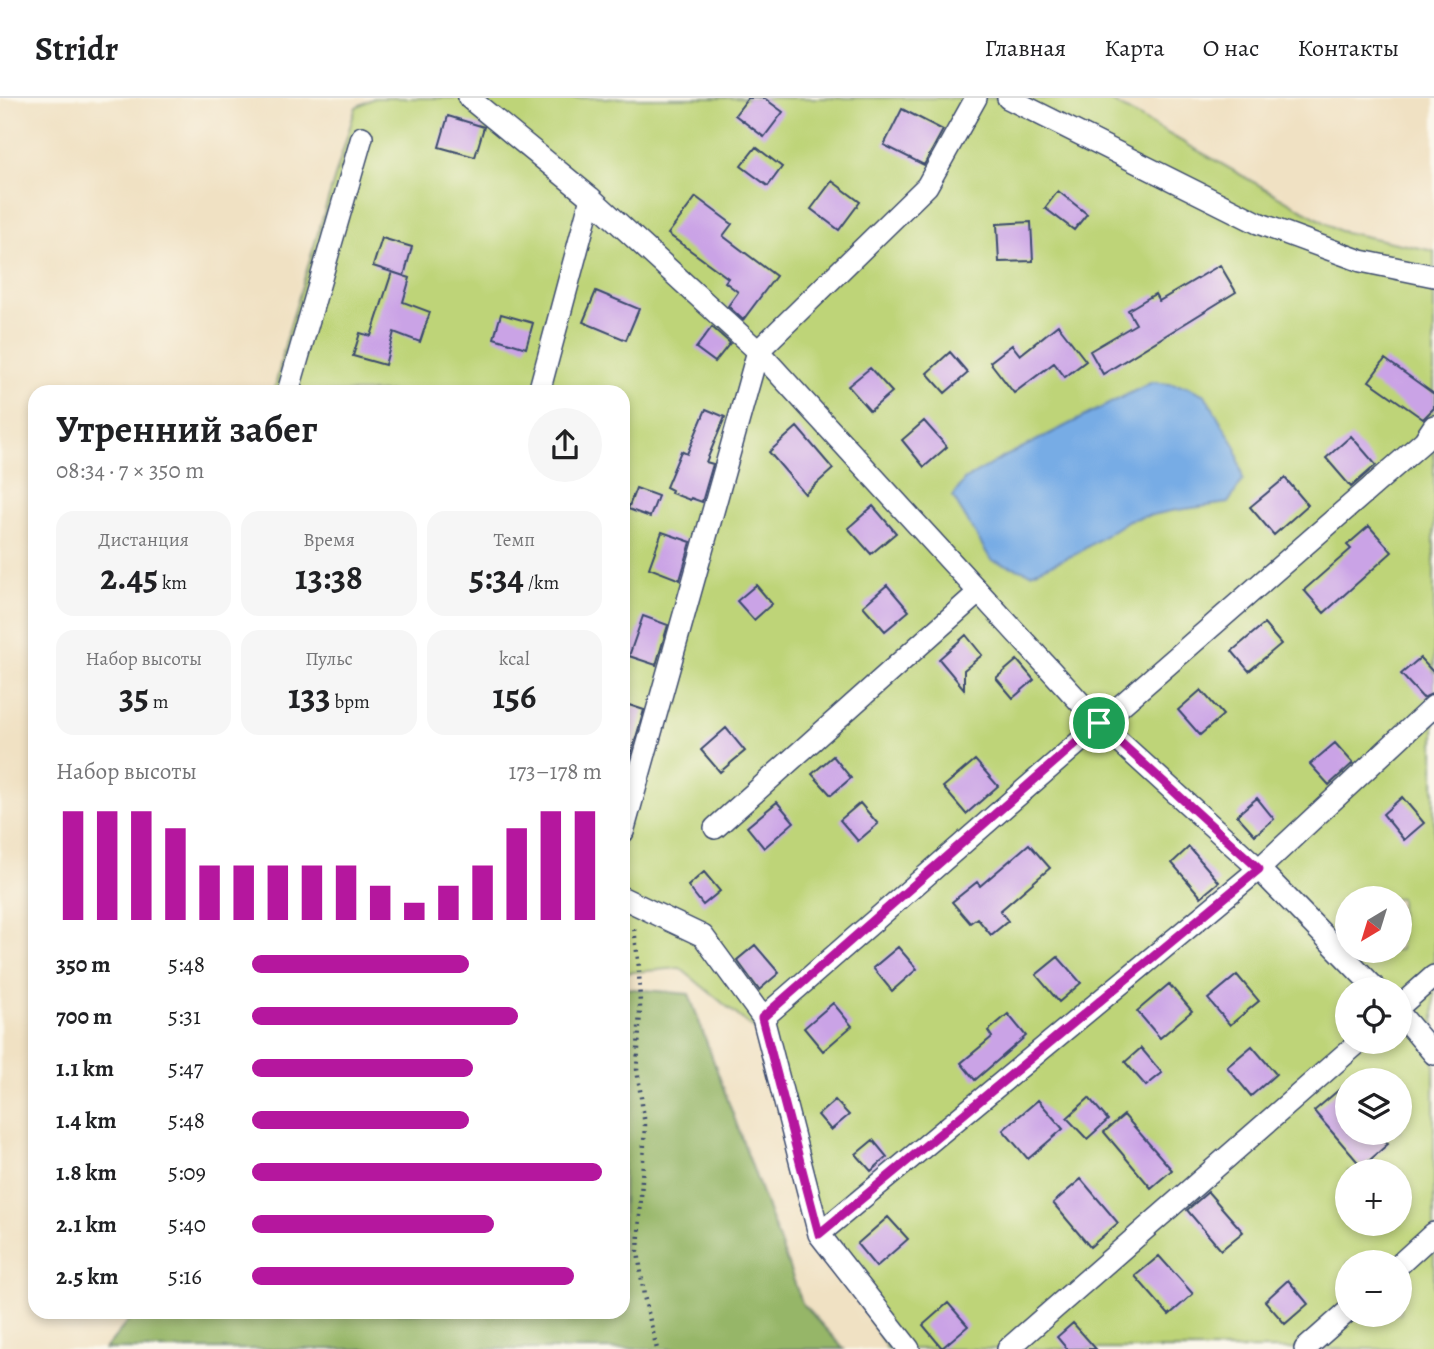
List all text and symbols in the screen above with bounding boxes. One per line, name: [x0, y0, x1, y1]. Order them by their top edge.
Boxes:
text: Stridr: [35, 26, 118, 71]
text: Главная: [985, 32, 1066, 64]
text: Карта: [1104, 32, 1165, 64]
text: О нас: [1203, 32, 1259, 64]
text: Контакты: [1297, 32, 1399, 64]
text: Утренний забег: [56, 403, 317, 455]
button: share: [528, 408, 602, 482]
text: 08:34 · 7 × 350 m: [56, 455, 204, 486]
text: Дистанция: [98, 527, 189, 553]
text: Время: [303, 527, 355, 553]
text: Темп: [494, 527, 535, 553]
text: 2.45: [100, 553, 158, 601]
text: 13:38: [295, 553, 363, 601]
text: 5:34: [469, 553, 524, 601]
text: km: [158, 570, 187, 596]
text: /km: [524, 570, 559, 596]
text: Набор высоты: [85, 646, 202, 672]
text: Пульс: [305, 646, 353, 672]
text: kcal: [499, 646, 530, 672]
text: 35: [119, 672, 149, 720]
text: 133: [288, 672, 331, 720]
text: 156: [492, 672, 536, 720]
text: m: [149, 689, 168, 715]
text: bpm: [331, 689, 370, 715]
pin: [1069, 693, 1129, 753]
icon: arrive: [1080, 704, 1118, 742]
text: Набор высоты: [56, 756, 197, 787]
text: 173–178 m: [509, 756, 602, 787]
north arrow: [1335, 886, 1412, 962]
map controls: [1335, 886, 1412, 1327]
text: 350 m: [56, 949, 111, 980]
text: 5:48: [168, 949, 205, 980]
button: locate: [1335, 977, 1412, 1054]
text: 700 m: [56, 1001, 112, 1032]
text: 5:31: [168, 1001, 201, 1032]
text: 1.1 km: [56, 1053, 114, 1084]
text: 5:47: [168, 1053, 203, 1084]
button: layers: [1335, 1068, 1412, 1145]
text: 1.4 km: [56, 1105, 117, 1136]
text: 5:48: [168, 1105, 205, 1136]
text: 1.8 km: [56, 1157, 117, 1188]
text: 5:09: [168, 1157, 206, 1188]
button: +: [1335, 1159, 1412, 1236]
text: 2.1 km: [56, 1209, 117, 1240]
text: 5:40: [168, 1209, 206, 1240]
button: −: [1335, 1250, 1412, 1327]
text: 2.5 km: [56, 1261, 118, 1292]
text: 5:16: [168, 1261, 202, 1292]

